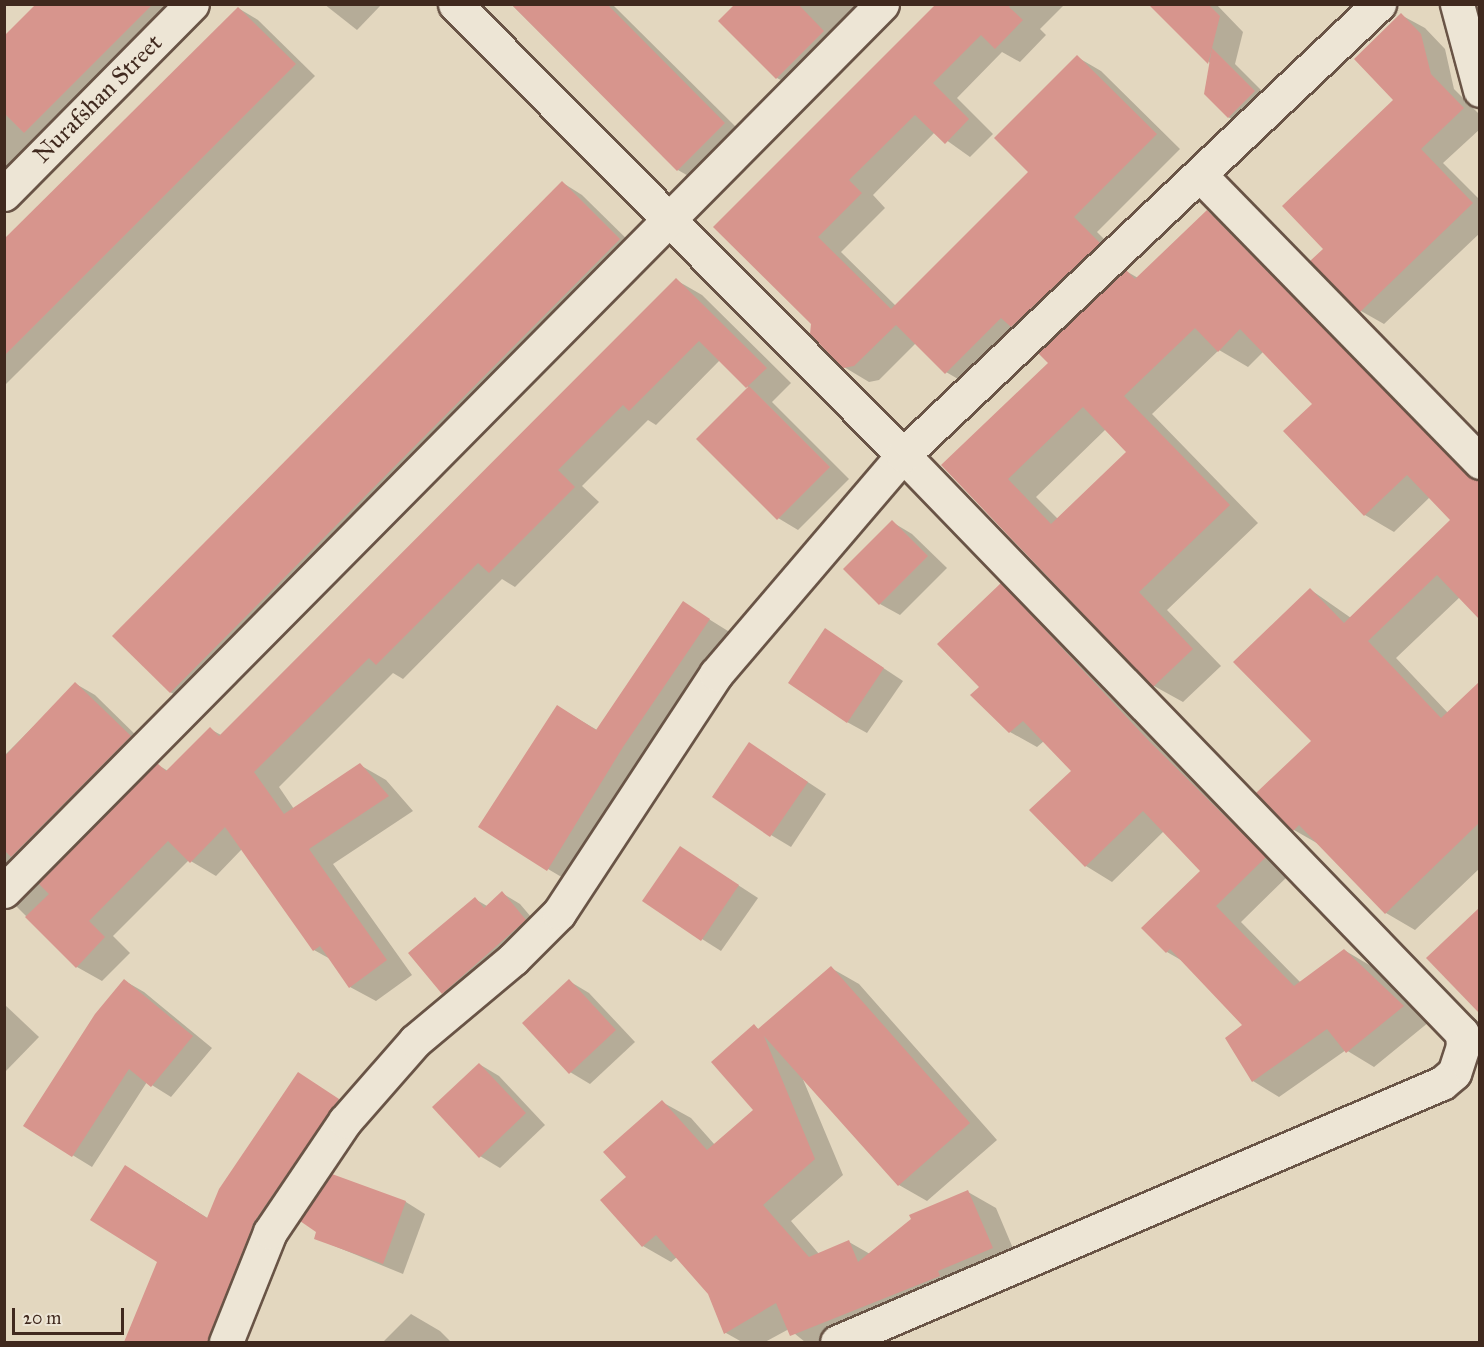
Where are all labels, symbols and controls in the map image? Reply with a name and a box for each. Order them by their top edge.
street label: Nurafshan Street [28,29,168,169]
scale bar [15,1296,128,1334]
text: 20 m [23,1307,61,1329]

